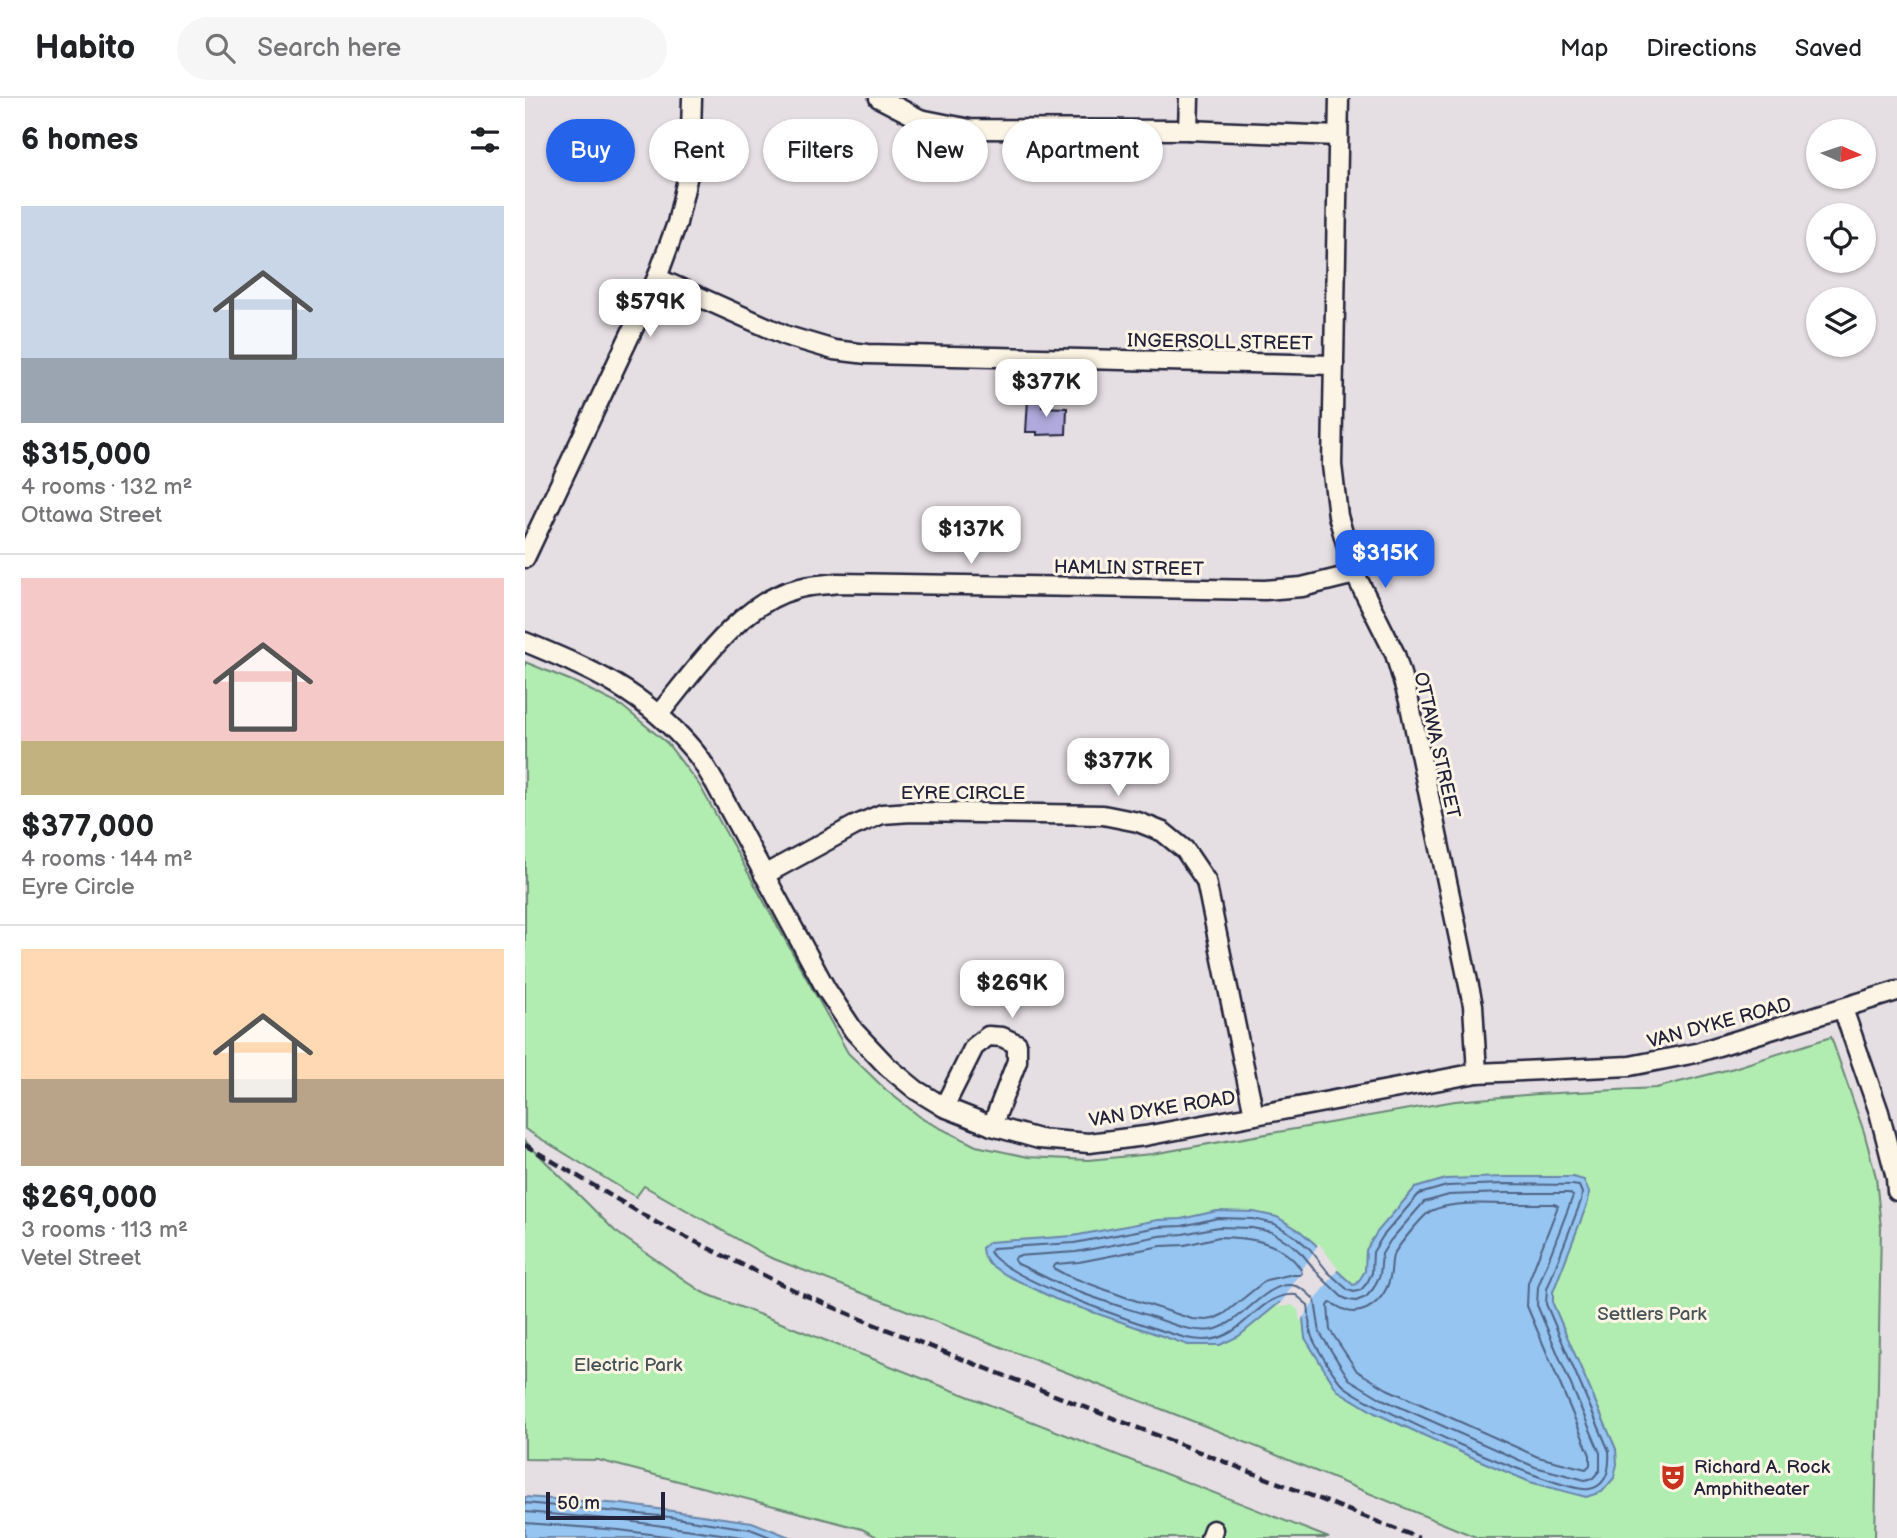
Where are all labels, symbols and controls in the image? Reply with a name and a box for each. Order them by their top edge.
search box [177,17,667,80]
text: Habito [35,28,135,68]
icon: search [201,29,239,67]
text: Search here [257,33,401,64]
text: Map [1560,34,1608,63]
text: Directions [1646,34,1757,63]
text: Saved [1795,34,1862,63]
chip: Buy [546,119,635,182]
chip: Rent [649,119,749,182]
chip: Filters [763,119,878,182]
chip: New [892,119,988,182]
chip: Apartment [1002,119,1163,182]
north arrow [1806,119,1876,189]
map controls [1806,119,1876,357]
icon: filters [466,121,504,159]
text: 6 homes [21,122,138,158]
button: locate [1806,203,1876,273]
icon: home [200,252,326,378]
pin: $579K [601,280,699,339]
button: layers [1806,287,1876,357]
text: $579K [615,288,685,316]
street label: INGERSOLL STREET [1127,329,1314,356]
pin: $377K [997,360,1095,419]
text: $377K [1011,368,1081,396]
text: $315,000 [21,437,151,473]
text: 4 rooms · 132 m² [21,473,192,501]
text: Ottawa Street [21,501,162,529]
pin: $137K [922,506,1020,566]
text: $137K [938,515,1004,543]
pin: $315K [1336,531,1434,590]
text: $315K [1351,539,1419,567]
street label: HAMLIN STREET [1054,556,1205,581]
icon: home [200,624,326,750]
street label: OTTAWA STREET [1409,670,1465,821]
pin: $377K [1069,738,1167,798]
text: $377K [1083,747,1153,775]
street label: EYRE CIRCLE [901,782,1025,805]
text: $377,000 [21,809,154,845]
text: 4 rooms · 144 m² [21,845,193,873]
text: Eyre Circle [21,873,135,901]
pin: $269K [963,960,1061,1020]
text: $269K [976,969,1048,997]
street label: VAN DYKE ROAD [1645,993,1794,1054]
icon: home [200,995,326,1121]
street label: VAN DYKE ROAD [1087,1087,1237,1132]
text: $269,000 [21,1180,157,1216]
text: 3 rooms · 113 m² [21,1216,188,1244]
text: Vetel Street [21,1244,141,1272]
park label: Settlers Park [1597,1303,1707,1326]
park label: Electric Park [574,1354,683,1377]
place label: Richard A. Rock Amphitheater [1694,1456,1831,1501]
theatre icon: Richard A. Rock Amphitheater [1658,1462,1688,1492]
scale bar [546,1489,665,1521]
text: 50 m [557,1492,600,1515]

